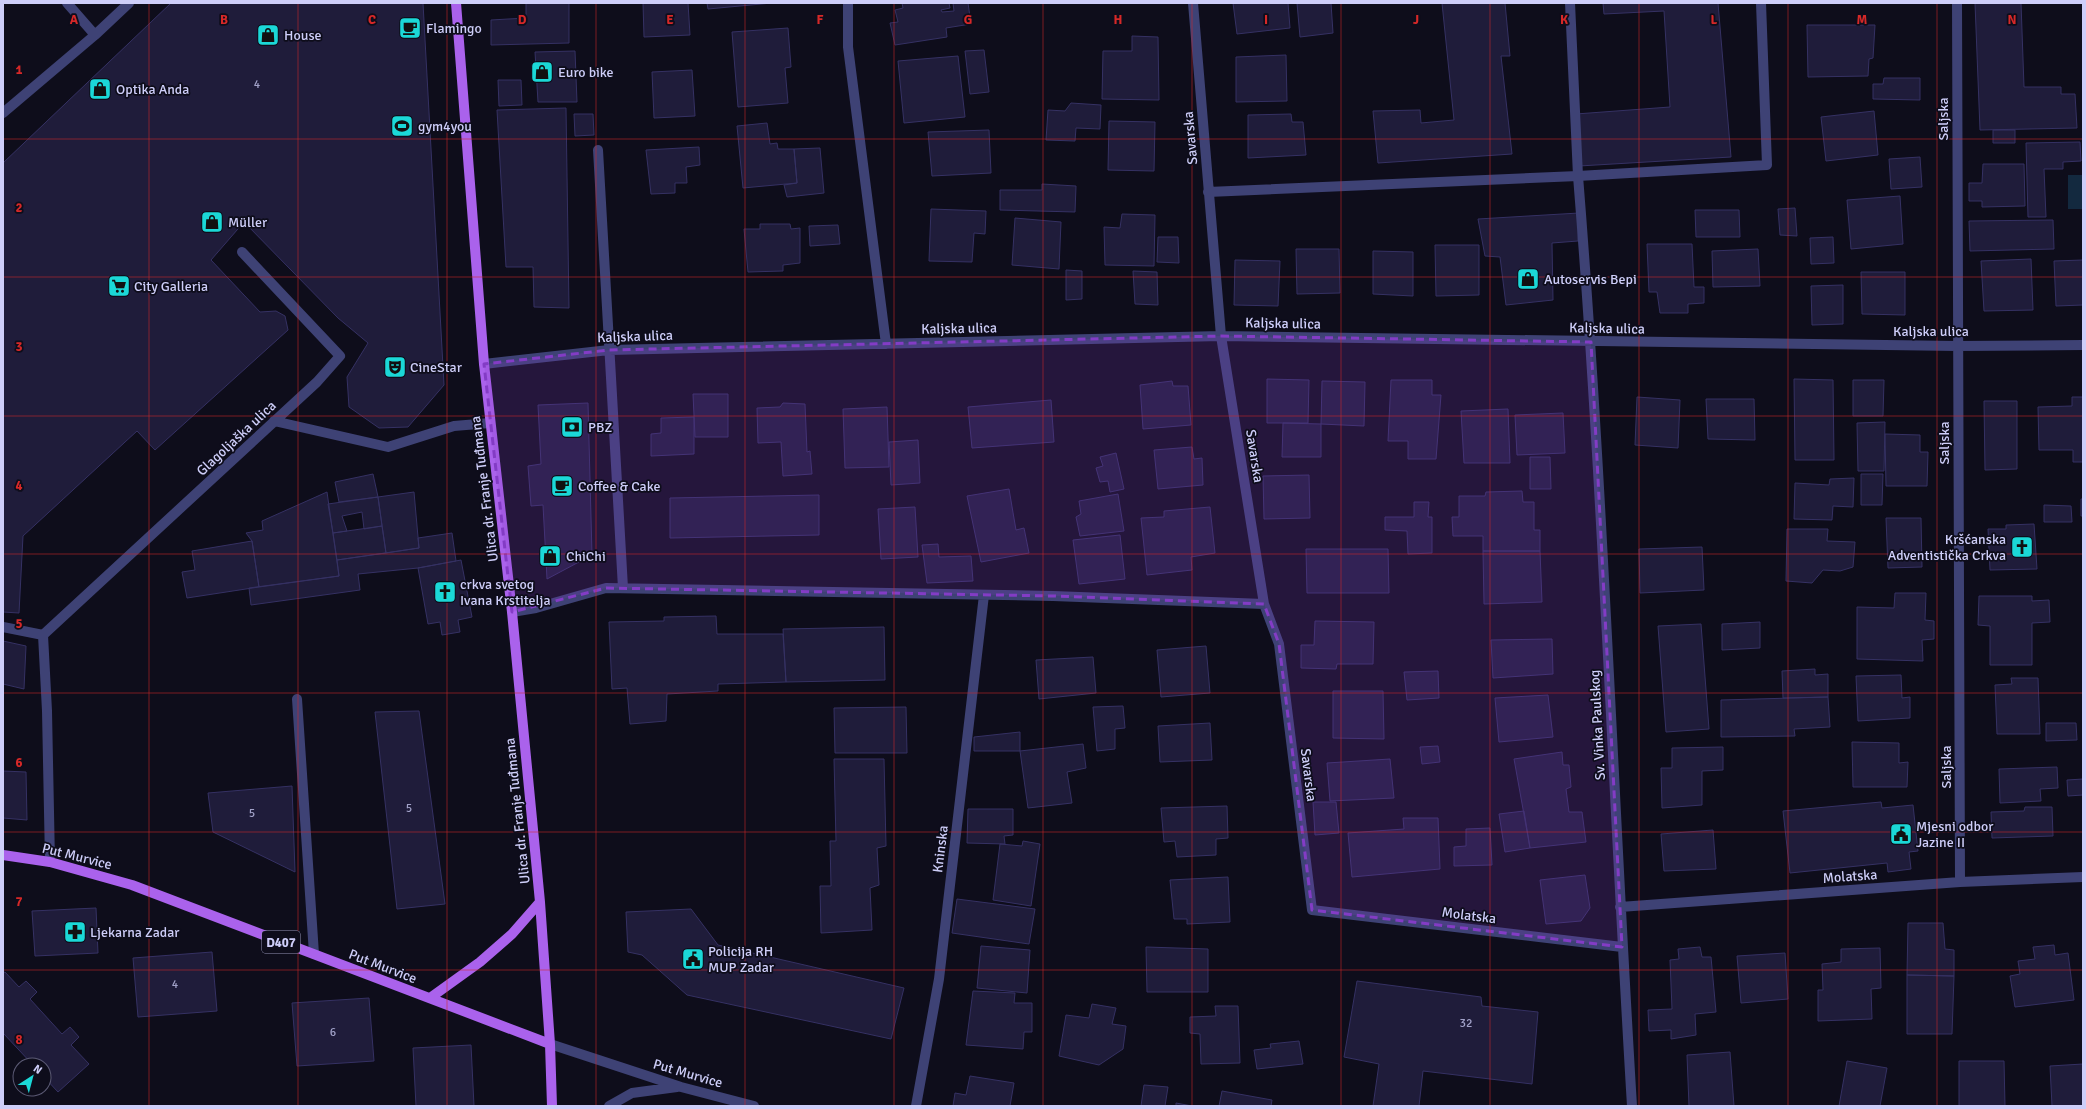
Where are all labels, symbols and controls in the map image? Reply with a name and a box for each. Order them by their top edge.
text: A [70,12,79,28]
text: B [220,12,228,28]
text: C [368,12,376,28]
text: D [518,12,527,28]
text: E [666,12,674,28]
text: F [817,12,824,28]
text: G [964,12,972,28]
text: H [1114,12,1122,28]
text: I [1264,12,1268,28]
text: J [1413,12,1419,28]
text: K [1560,12,1568,28]
text: L [1711,12,1718,28]
text: M [1857,12,1868,28]
text: N [2007,12,2017,28]
cafe icon: Flamingo [397,15,423,41]
place label: Flamingo [426,20,482,37]
shop icon: House [255,22,281,48]
place label: House [284,27,322,44]
shop icon: Euro bike [529,59,555,85]
text: 1 [15,62,23,78]
place label: Euro bike [558,64,614,81]
shop icon: Optika Anda [87,76,113,102]
house number: 4 [254,77,261,92]
place label: Optika Anda [116,81,189,98]
street label: Saljska [1935,97,1952,141]
street label: Savarska [1180,111,1201,165]
sports icon: gym4you [389,113,415,139]
place label: gym4you [418,118,472,135]
text: 2 [15,200,23,216]
shop icon: Müller [199,209,225,235]
place label: Müller [228,214,268,231]
shop icon: Autoservis Bepi [1515,266,1541,292]
place label: Autoservis Bepi [1544,271,1637,288]
supermarket icon: City Galleria [106,273,132,299]
place label: City Galleria [134,278,208,295]
street label: Kaljska ulica [1245,314,1321,333]
street label: Kaljska ulica [921,319,997,338]
street label: Kaljska ulica [1569,319,1645,338]
street label: Kaljska ulica [1893,323,1969,340]
street label: Kaljska ulica [597,327,673,346]
text: 3 [15,339,23,355]
theatre icon: CineStar [382,354,408,380]
place label: CineStar [410,359,463,376]
street label: Glagoljaška ulica [193,397,280,480]
bank icon: PBZ [559,414,585,440]
street label: Ulica dr. Franje Tuđmana [467,415,502,563]
place label: PBZ [588,419,612,436]
street label: Saljska [1936,421,1953,465]
street label: Savarska [1242,428,1267,484]
cafe icon: Coffee & Cake [549,473,575,499]
text: 4 [15,478,23,494]
place label: Coffee & Cake [578,478,660,495]
place label: Kršćanska Adventistička Crkva [1888,531,2006,564]
church icon: Kršćanska Adventistička Crkva [2009,534,2035,560]
shop icon: ChiChi [537,543,563,569]
place label: ChiChi [566,548,606,565]
place label: crkva svetog Ivana Krstitelja [460,576,551,609]
church icon: crkva svetog Ivana Krstitelja [432,579,458,605]
text: 5 [15,616,23,632]
street label: Sv. Vinka Paulskog [1586,669,1609,781]
street label: Ulica dr. Franje Tuđmana [501,737,534,885]
street label: Saljska [1938,745,1955,789]
street label: Savarska [1297,747,1320,803]
text: 6 [15,755,23,771]
house number: 5 [406,801,412,816]
house number: 5 [249,806,255,821]
place label: Mjesni odbor Jazine II [1916,818,1994,851]
public building icon: Mjesni odbor Jazine II [1888,821,1914,847]
street label: Kninska [929,824,952,874]
street label: Put Murvice [40,840,114,873]
street label: Molatska [1822,866,1878,887]
text: 7 [15,894,23,910]
street label: Molatska [1441,904,1497,927]
pharmacy icon: Ljekarna Zadar [62,919,88,945]
place label: Ljekarna Zadar [90,924,180,941]
road number: D407 [262,931,300,953]
place label: Policija RH MUP Zadar [708,943,775,976]
street label: Put Murvice [346,946,419,987]
public building icon: Policija RH MUP Zadar [680,946,706,972]
house number: 4 [172,977,179,992]
house number: 32 [1460,1016,1472,1031]
house number: 6 [330,1025,336,1040]
text: 8 [15,1032,23,1048]
street label: Put Murvice [651,1055,725,1091]
north arrow [12,1057,52,1097]
text: N [31,1062,45,1077]

